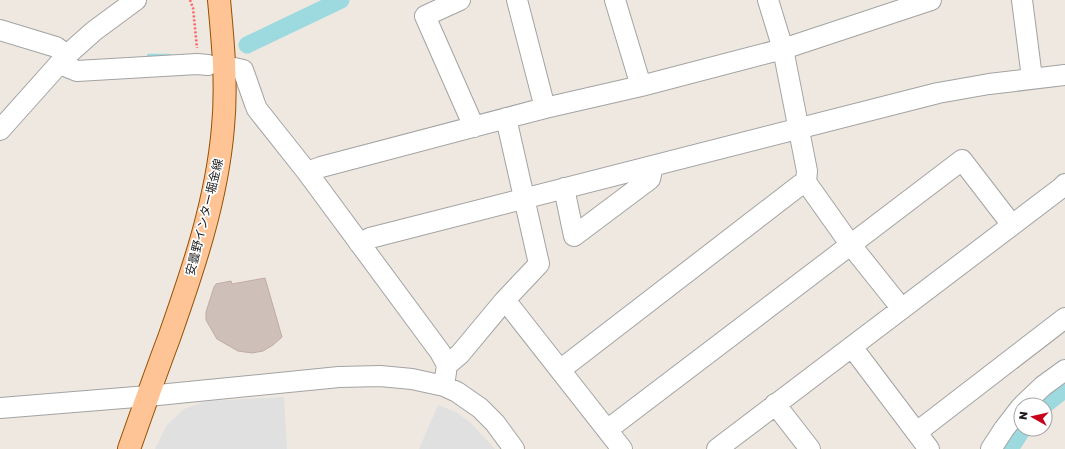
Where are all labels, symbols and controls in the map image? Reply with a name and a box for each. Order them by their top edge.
street label: 安曇野インター堀金線 [182,157,226,277]
north arrow [1013,397,1053,437]
text: N [1016,410,1030,421]

